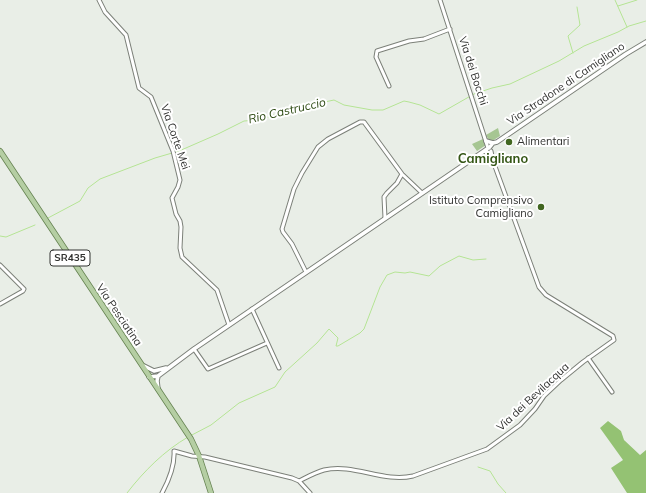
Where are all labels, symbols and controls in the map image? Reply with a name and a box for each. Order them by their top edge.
street label: Via dei Bocchi [456,35,490,107]
street label: Via Stradone di Camigliano [505,40,627,128]
water label: Rio Castruccio [247,95,327,127]
street label: Via Corte Mei [158,103,192,171]
place label: Alimentari [517,135,569,149]
marker: Alimentari [504,137,514,147]
district label: Camigliano [458,151,528,167]
place label: Istituto Comprensivo Camigliano [429,194,533,220]
marker: Istituto Comprensivo Camigliano [536,202,546,212]
road number: SR435 [50,250,90,266]
street label: Via Pesciatina [93,281,145,349]
street label: Via dei Bevilacqua [494,360,572,434]

